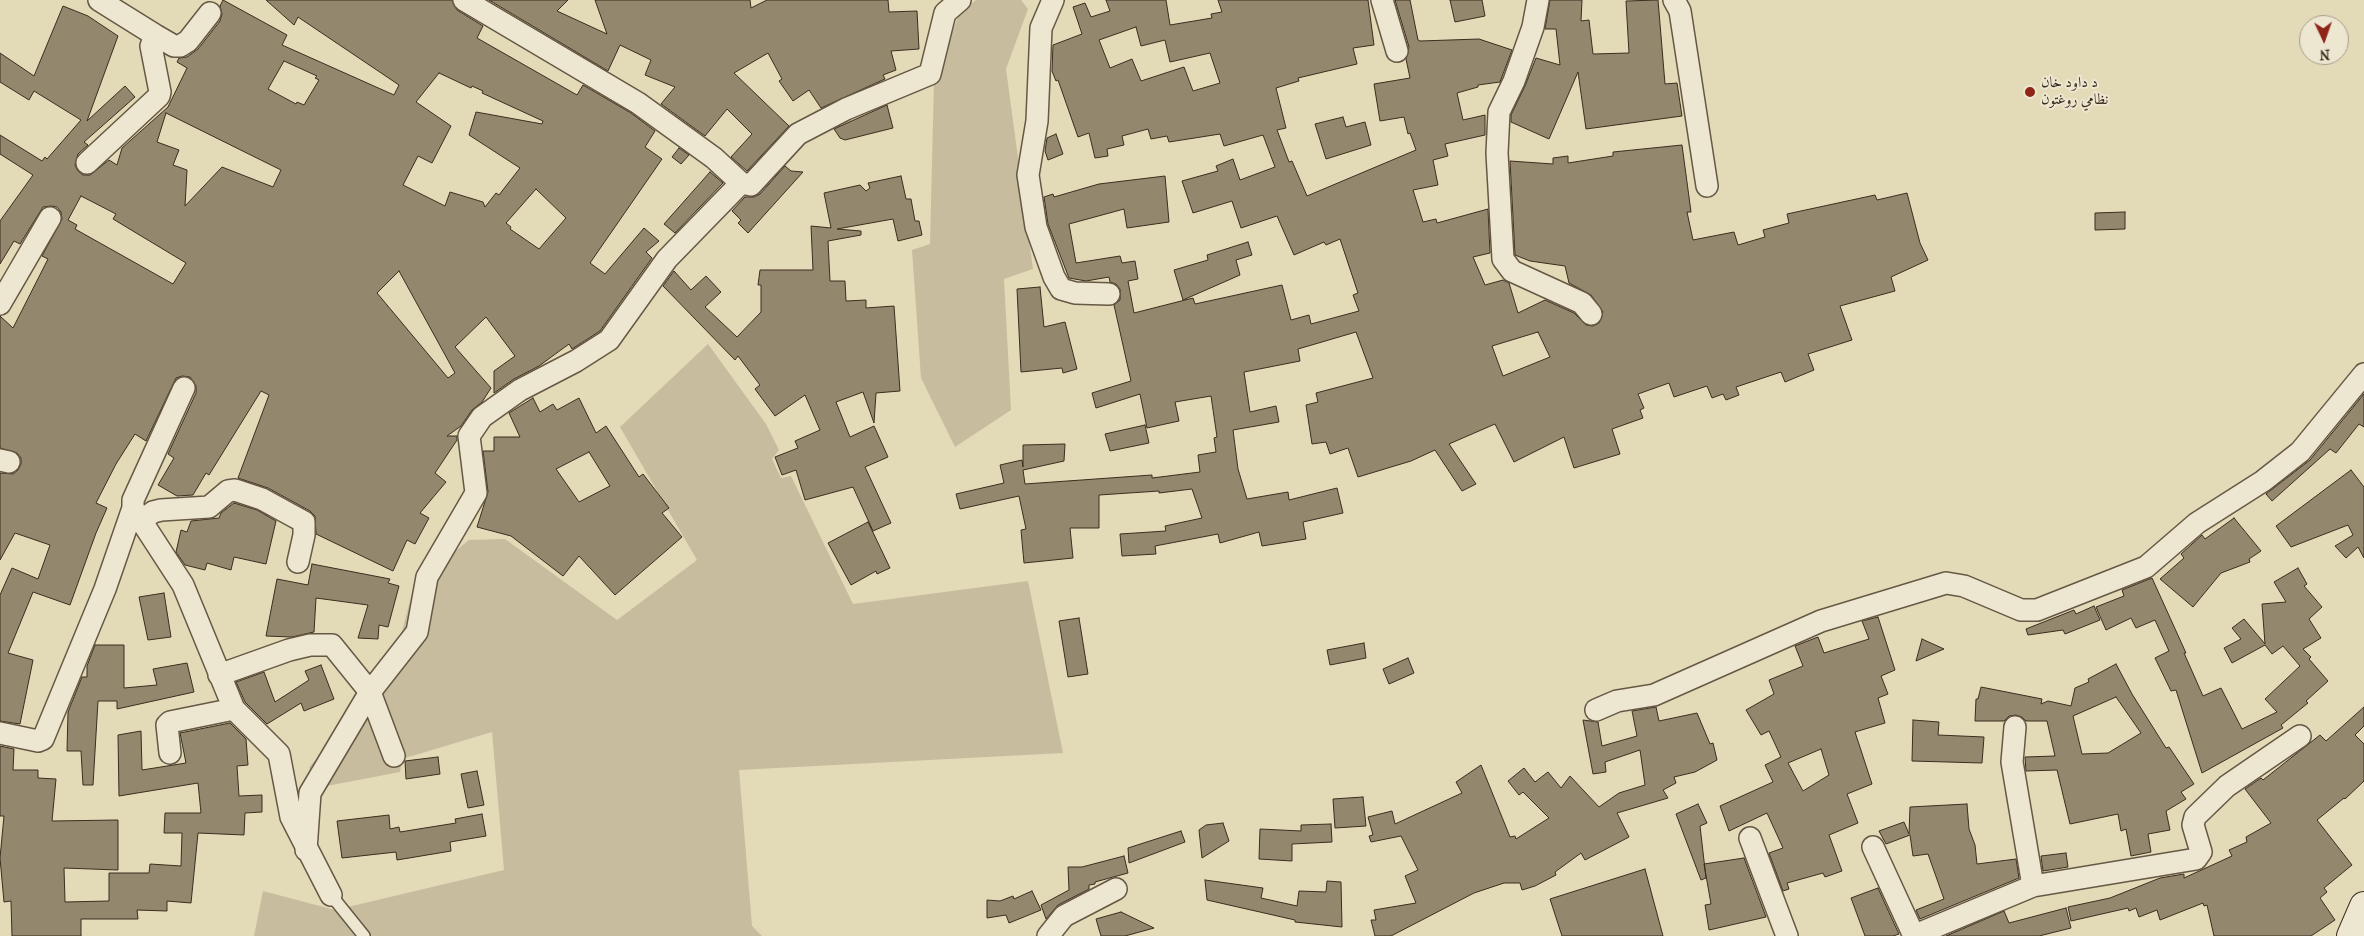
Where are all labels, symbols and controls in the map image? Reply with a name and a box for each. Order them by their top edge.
north arrow [2299,15,2349,65]
text: N [2319,46,2331,63]
place label: د داود خان نظامي روغتون [2041,74,2108,109]
marker: د داود خان نظامي روغتون [2023,85,2037,99]

